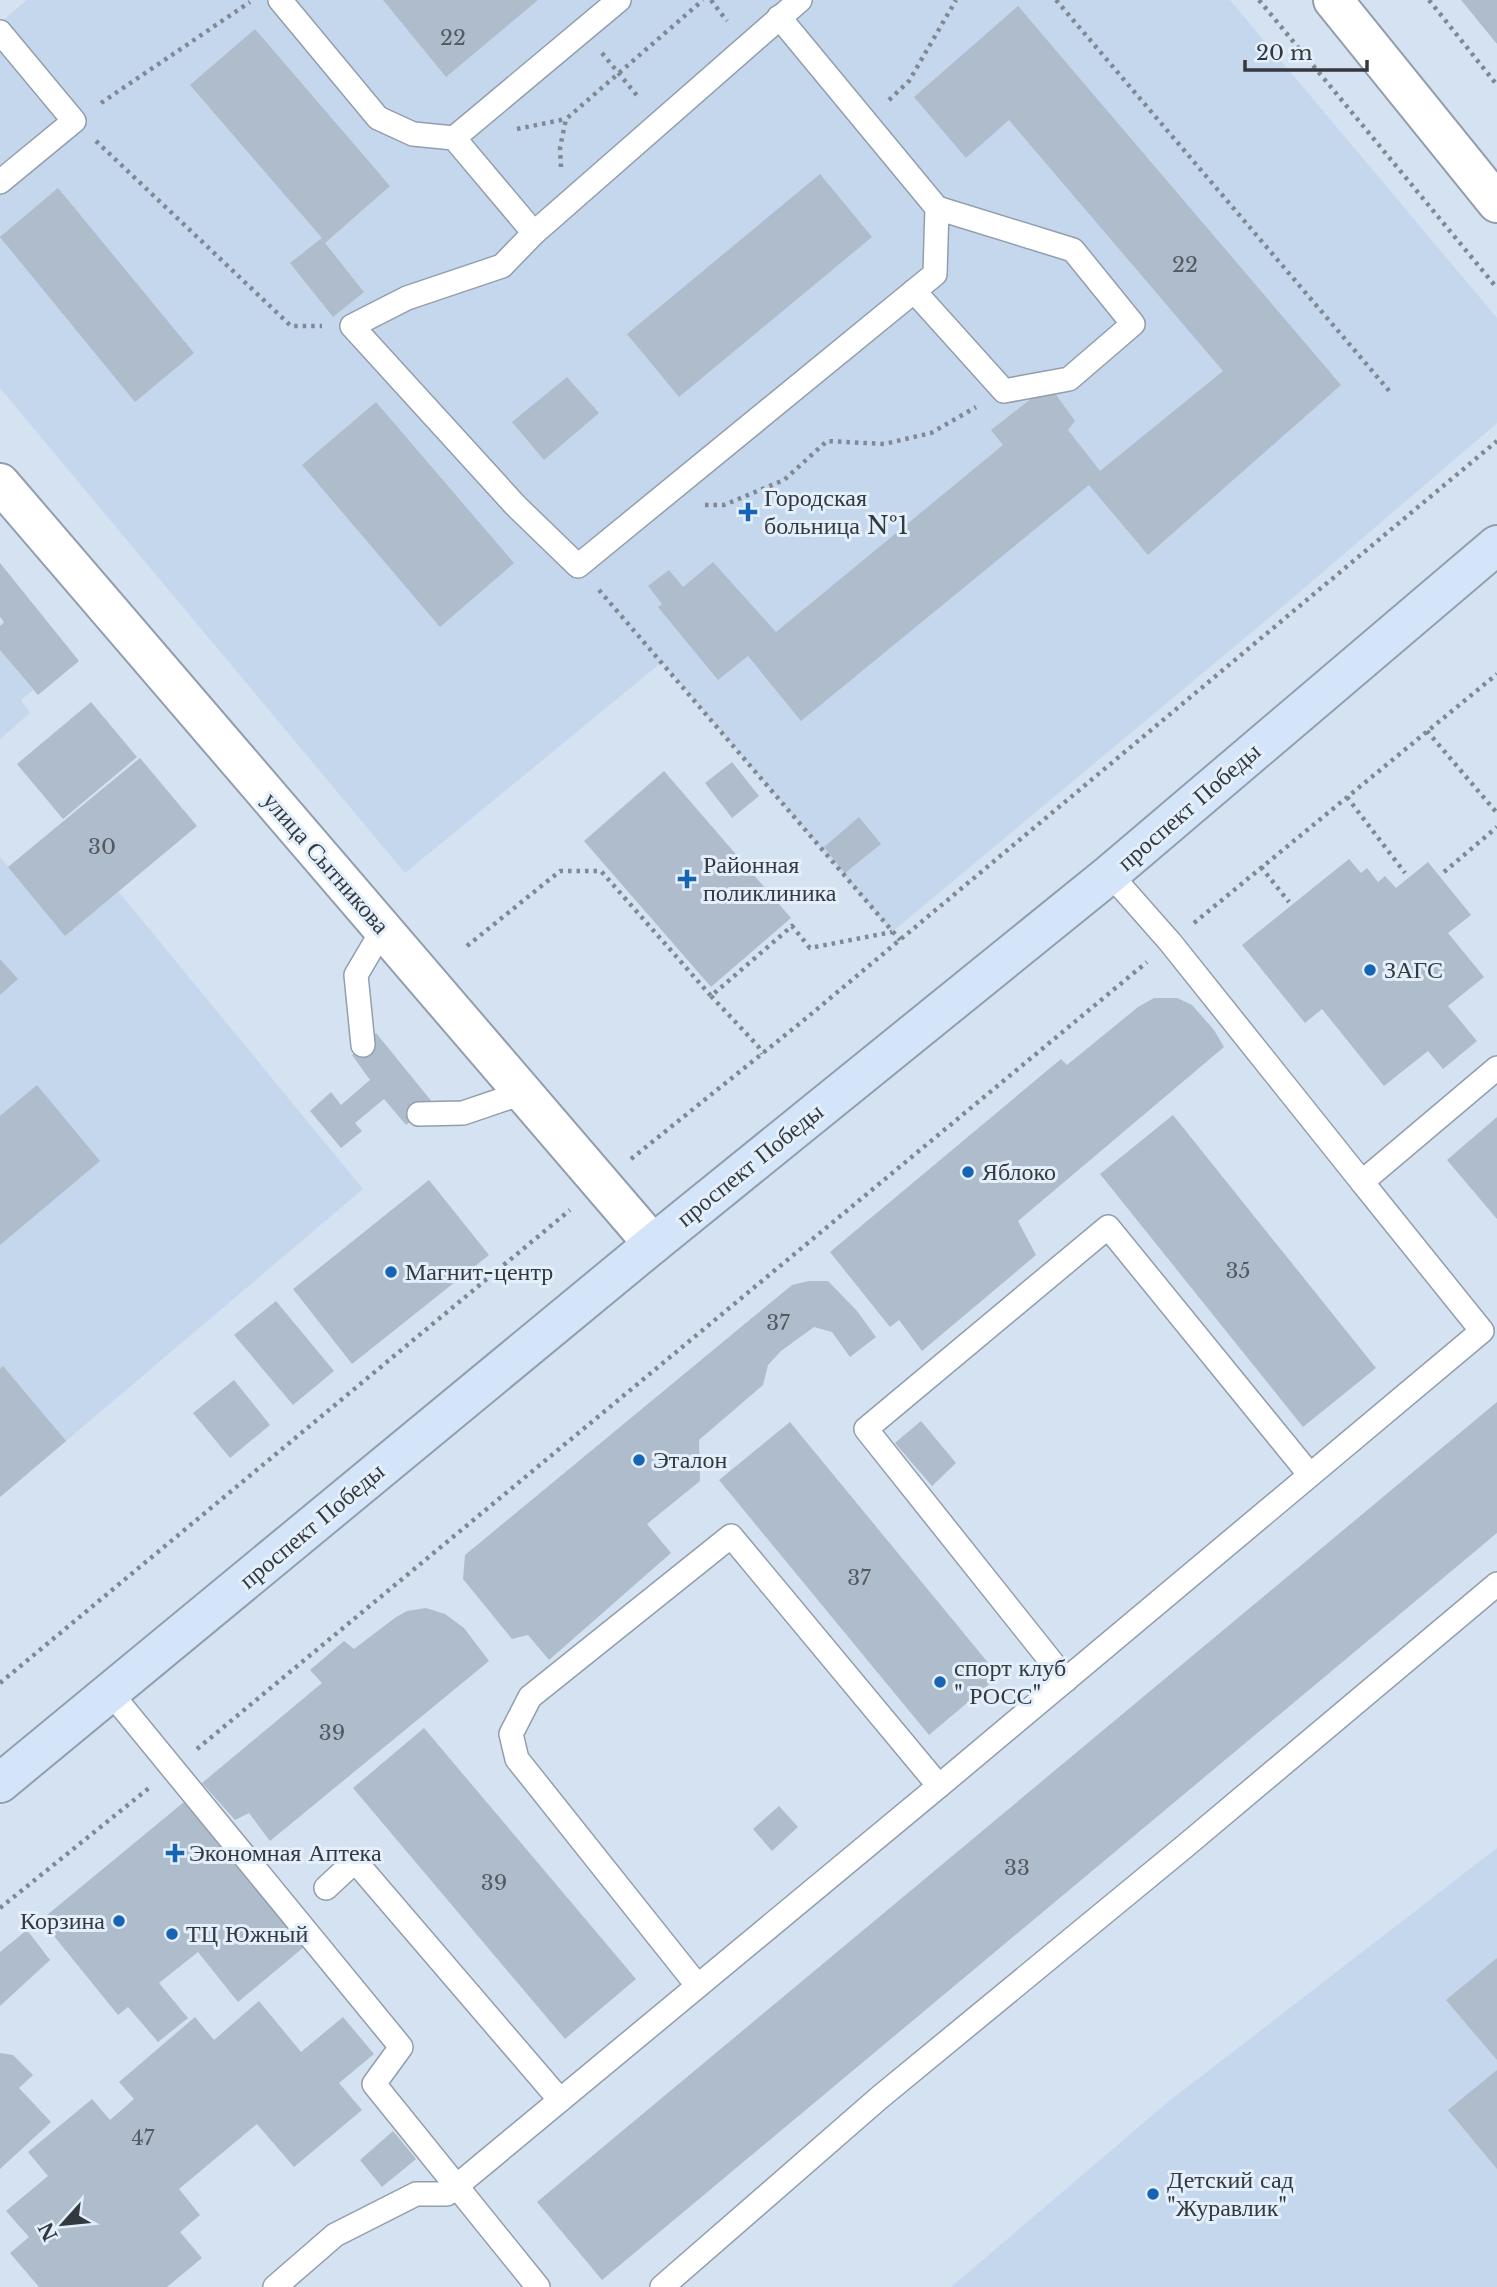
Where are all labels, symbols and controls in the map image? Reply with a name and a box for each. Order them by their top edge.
house number: 22 [440,25,466,51]
scale bar [1245,28,1368,72]
text: 20 m [1256,40,1313,66]
house number: 22 [1172,252,1198,278]
place label: Городская больница №1 [764,483,908,540]
marker: Городская больница №1 [738,502,758,522]
street label: проспект Победы [1111,737,1266,877]
street label: улица Сытникова [257,786,396,940]
house number: 30 [88,834,116,860]
place label: Районная поликлиника [703,850,837,907]
marker: Районная поликлиника [677,869,697,889]
place label: ЗАГС [1384,955,1443,984]
marker: ЗАГС [1362,962,1378,978]
street label: проспект Победы [671,1097,829,1233]
place label: Яблоко [982,1157,1056,1186]
marker: Яблоко [960,1164,976,1180]
place label: Магнит-центр [405,1257,553,1286]
house number: 35 [1226,1258,1250,1284]
marker: Магнит-центр [383,1264,399,1280]
house number: 37 [766,1310,790,1336]
place label: Эталон [653,1445,727,1474]
marker: Эталон [631,1452,647,1468]
street label: проспект Победы [233,1457,390,1595]
house number: 37 [847,1565,871,1591]
place label: спорт клуб " РОСС" [954,1653,1066,1710]
marker: спорт клуб " РОСС" [932,1674,948,1690]
house number: 39 [319,1720,345,1746]
place label: Экономная Аптека [189,1838,382,1867]
marker: Экономная Аптека [167,1845,183,1861]
house number: 33 [1004,1855,1030,1881]
house number: 39 [481,1870,507,1896]
place label: Корзина [20,1906,105,1935]
marker: Корзина [111,1913,127,1929]
place label: ТЦ Южный [186,1919,308,1948]
marker: ТЦ Южный [164,1926,180,1942]
house number: 47 [132,2125,155,2151]
place label: Детский сад "Журавлик" [1167,2165,1294,2222]
marker: Детский сад "Журавлик" [1145,2186,1161,2202]
north arrow [28,2189,98,2259]
text: N [34,2218,63,2245]

